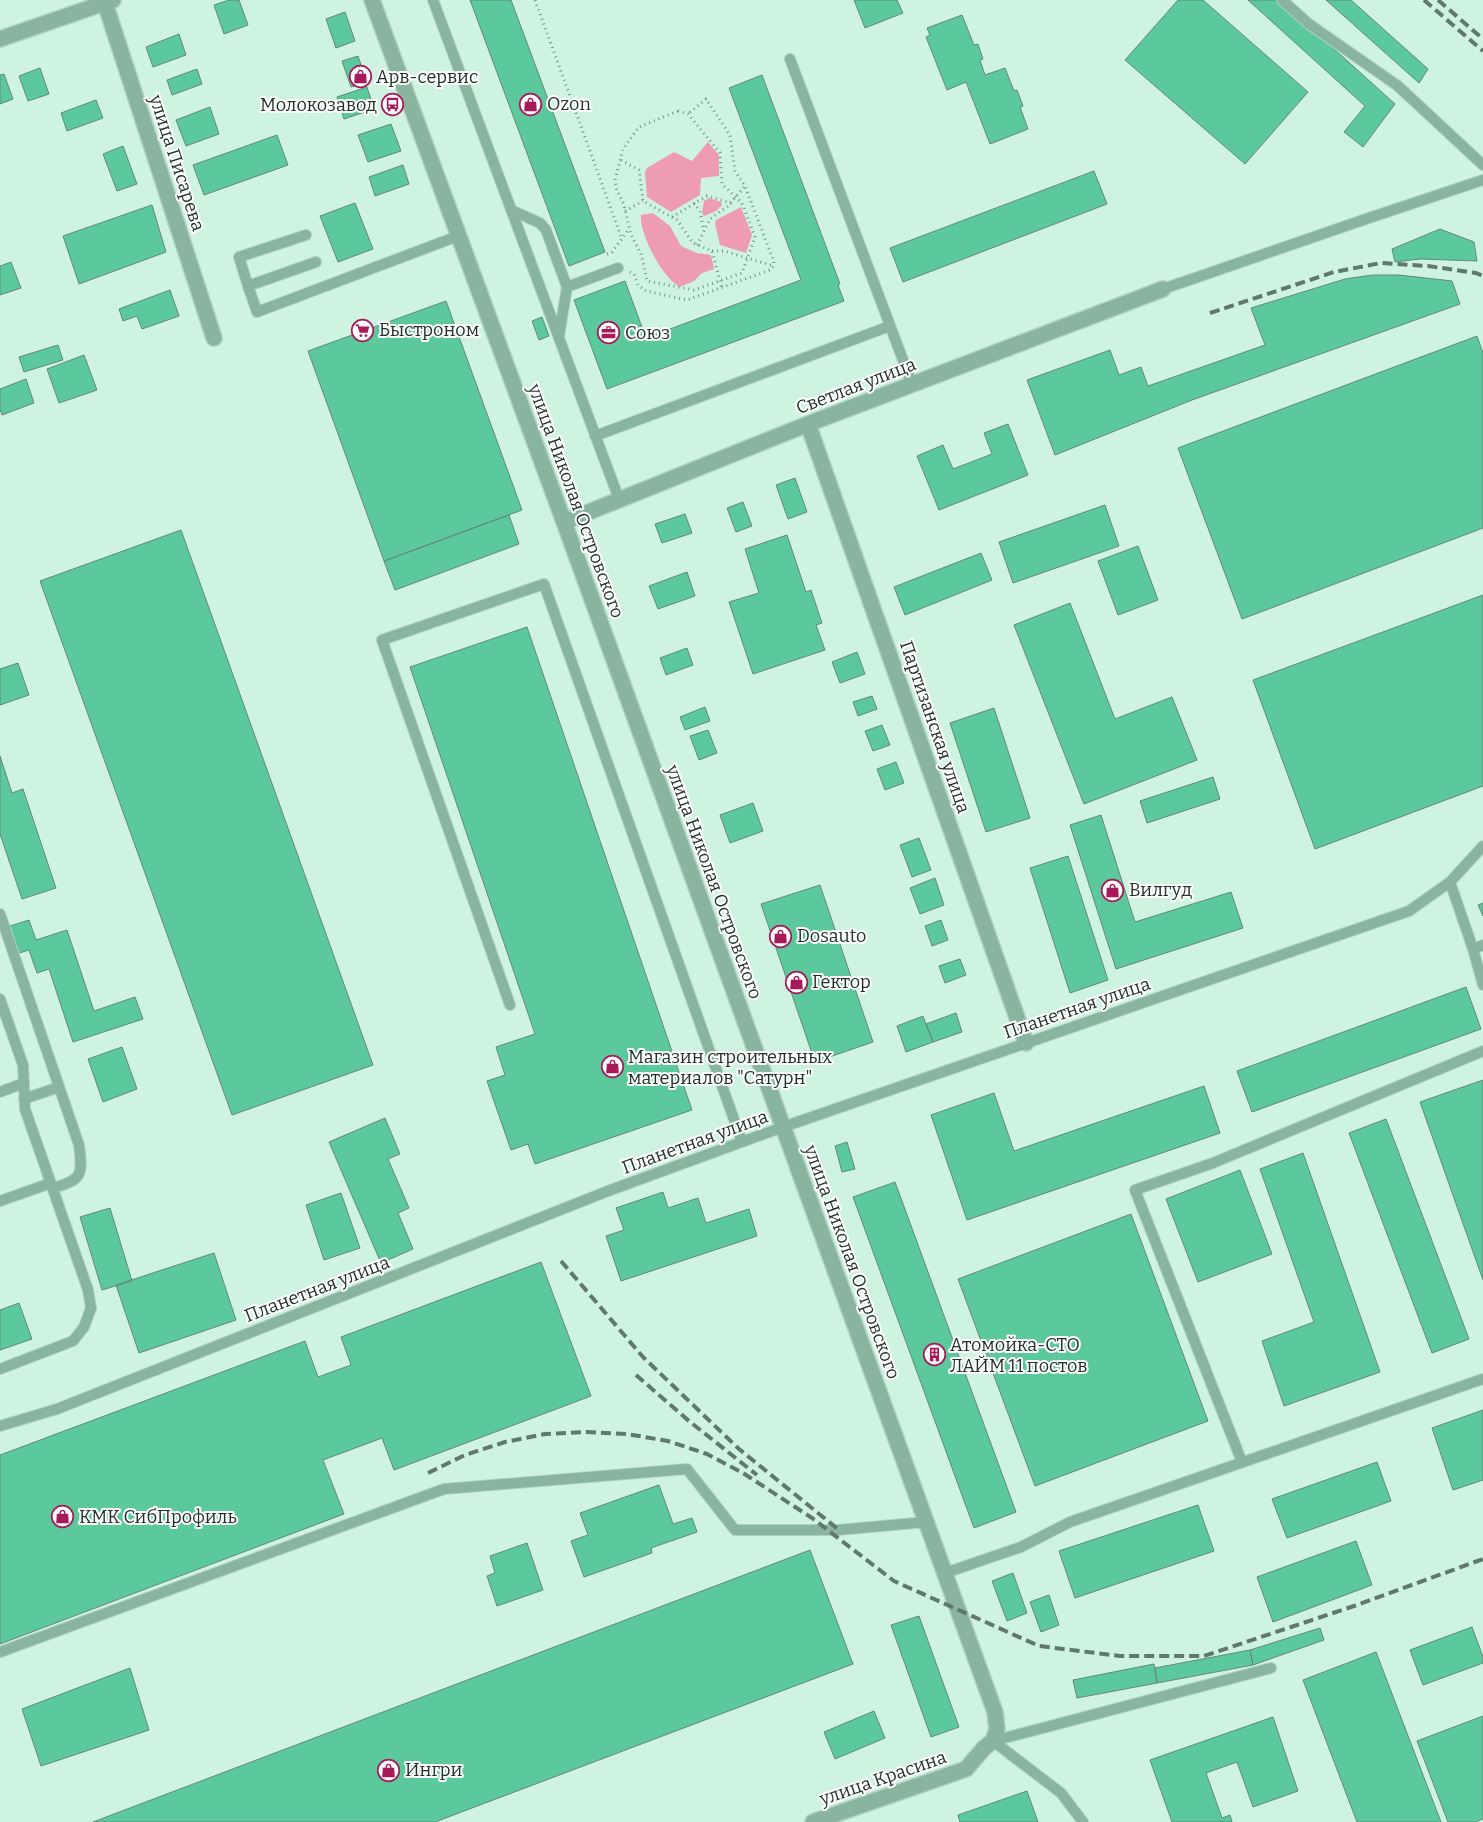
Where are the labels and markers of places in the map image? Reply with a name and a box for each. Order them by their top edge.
shop icon: Арв-сервис [348,65,372,89]
place label: Арв-сервис [376,66,478,88]
shop icon: Ozon [519,92,543,116]
bus stop icon: Молокозавод [381,93,405,117]
place label: Ozon [547,93,591,115]
place label: Молокозавод [260,94,377,116]
supermarket icon: Быстроном [351,318,375,342]
place label: Быстроном [379,319,479,341]
office icon: Союз [597,321,621,345]
place label: Союз [625,322,670,344]
shop icon: Вилгуд [1101,878,1125,902]
place label: Вилгуд [1129,879,1192,901]
shop icon: Dosauto [769,924,793,948]
place label: Dosauto [797,925,866,947]
shop icon: Гектор [784,970,808,994]
place label: Гектор [812,971,871,993]
place label: Магазин строительных материалов "Сатурн" [628,1046,832,1089]
shop icon: Магазин строительных материалов "Сатурн" [600,1055,624,1079]
place label: Атомойка-СТО ЛАЙМ 11 постов [950,1334,1087,1377]
building icon: Атомойка-СТО ЛАЙМ 11 постов [922,1343,946,1367]
shop icon: КМК СибПрофиль [51,1505,75,1529]
place label: КМК СибПрофиль [79,1506,237,1528]
shop icon: Ингри [377,1758,401,1782]
place label: Ингри [405,1759,463,1781]

